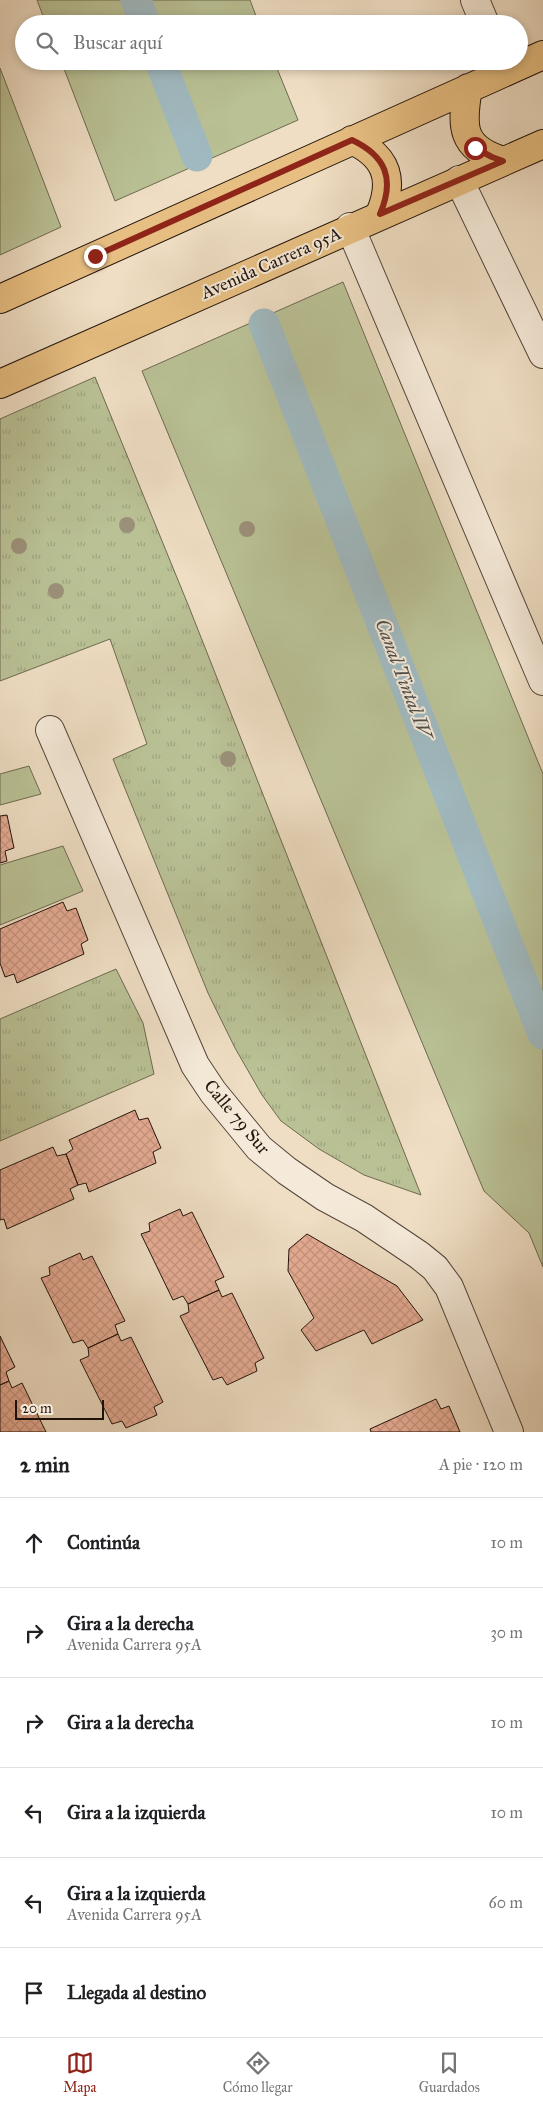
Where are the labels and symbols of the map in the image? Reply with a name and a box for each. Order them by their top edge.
route start [464,137,487,160]
street label: Avenida Carrera 95A [196,222,345,304]
route end [84,245,107,268]
water label: Canal Tintal IV [370,616,439,745]
street label: Calle 79 Sur [199,1075,275,1159]
scale bar [15,1397,104,1420]

